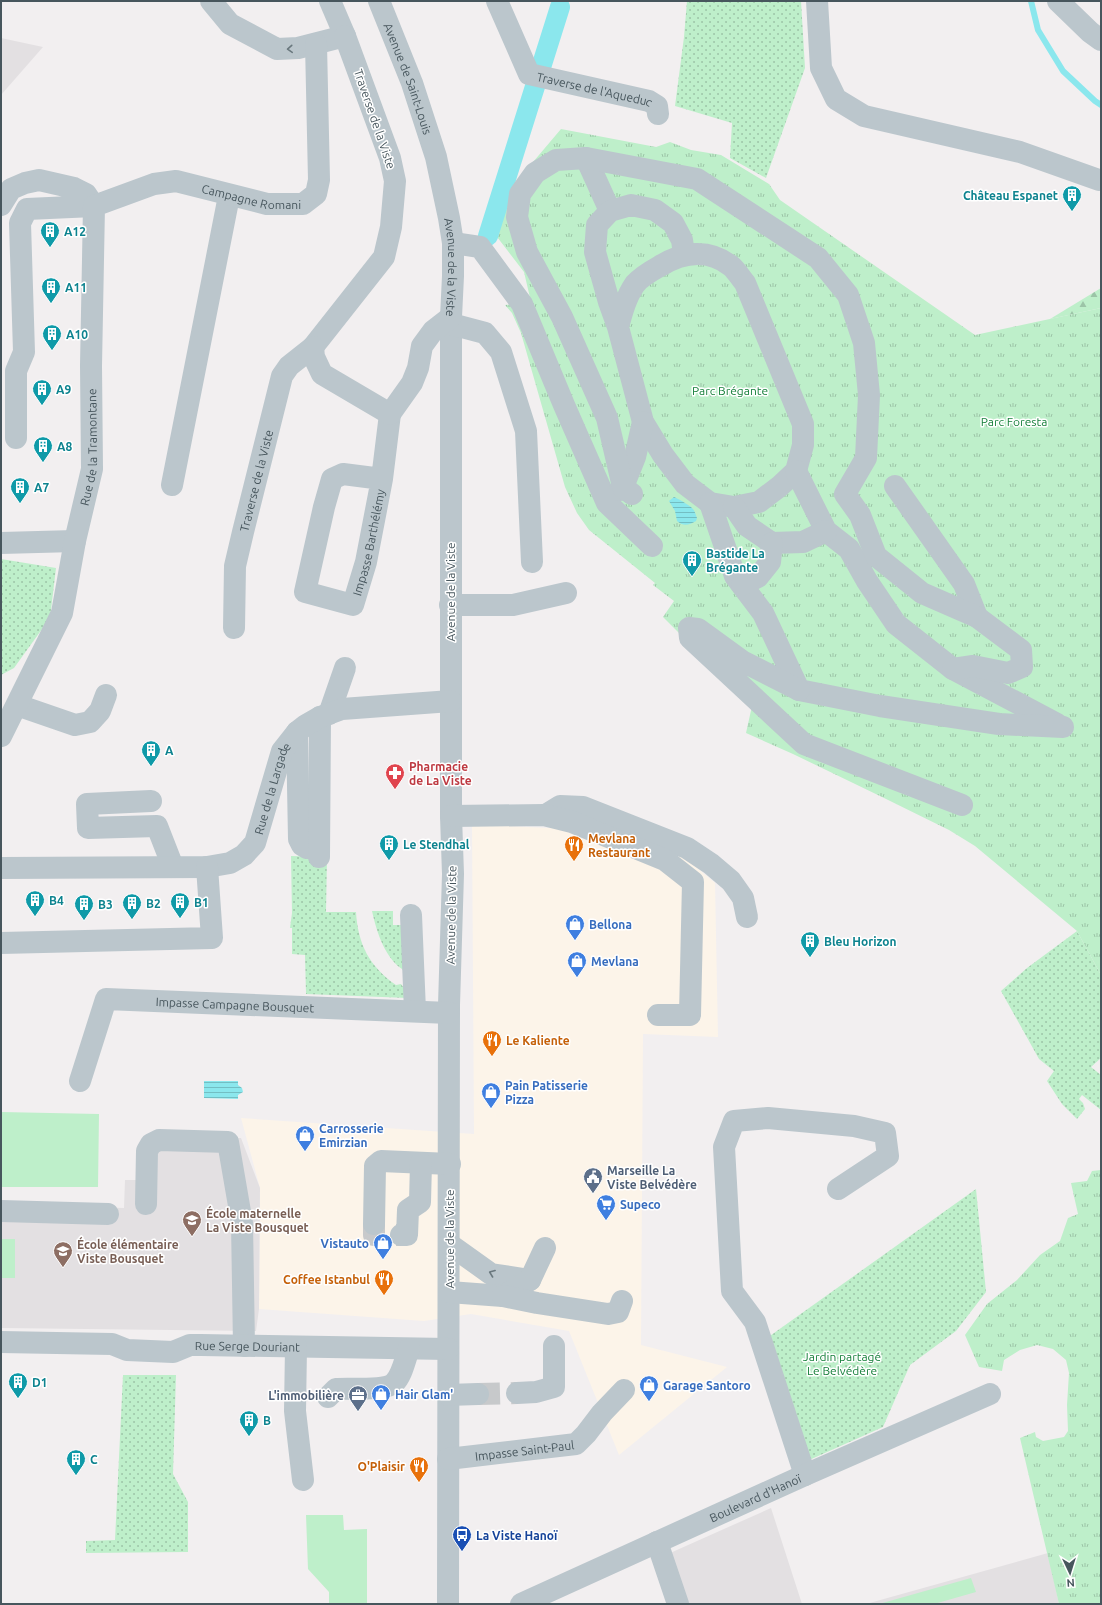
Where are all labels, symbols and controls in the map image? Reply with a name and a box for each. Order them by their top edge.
street label: Avenue de Saint-Louis [382,21,435,136]
one-way arrow [287,44,293,53]
street label: Traverse de la Viste [352,67,398,171]
street label: Traverse de l'Aqueduc [536,69,656,108]
street label: Campagne Romani [200,181,301,211]
building icon: Château Espanet [1061,184,1083,212]
place label: Château Espanet [963,189,1058,202]
street label: Avenue de la Viste [443,217,460,317]
building icon: A12 [39,220,61,248]
place label: A12 [64,225,86,238]
building icon: A11 [40,276,62,304]
place label: A11 [65,281,87,294]
building icon: A10 [41,323,63,351]
place label: A10 [66,328,88,341]
building icon: A9 [31,378,53,406]
place label: A9 [56,383,71,396]
park label: Parc Brégante [692,384,768,397]
street label: Rue de la Tramontane [77,388,98,507]
park label: Parc Foresta [981,415,1047,428]
street label: Traverse de la Viste [237,428,275,533]
building icon: A8 [32,435,54,463]
place label: A8 [57,440,72,453]
building icon: A7 [9,476,31,504]
place label: A7 [34,481,49,494]
street label: Impasse Barthélémy [350,488,386,597]
street label: Avenue de la Viste [444,542,457,642]
place label: Bastide La Brégante [706,547,765,574]
building icon: Bastide La Brégante [681,549,703,577]
building icon: A [140,739,162,767]
street label: Rue de la Largade [251,740,293,836]
place label: A [165,744,174,757]
place label: Pharmacie de La Viste [409,760,472,787]
pharmacy icon: Pharmacie de La Viste [384,762,406,790]
place label: Mevlana Restaurant [588,832,650,859]
building icon: Le Stendhal [378,833,400,861]
restaurant icon: Mevlana Restaurant [563,834,585,862]
place label: Le Stendhal [403,838,470,851]
street label: Avenue de la Viste [444,865,458,965]
building icon: B4 [24,889,46,917]
building icon: B1 [169,891,191,919]
building icon: B2 [121,892,143,920]
building icon: B3 [73,893,95,921]
place label: B4 [49,894,64,907]
place label: B1 [194,896,209,909]
place label: B2 [146,897,161,910]
place label: B3 [98,898,113,911]
shop icon: Bellona [564,913,586,941]
place label: Bellona [589,918,632,931]
building icon: Bleu Horizon [799,930,821,958]
place label: Bleu Horizon [824,935,897,948]
shop icon: Mevlana [566,950,588,978]
place label: Mevlana [591,955,639,968]
street label: Impasse Campagne Bousquet [155,995,315,1014]
restaurant icon: Le Kaliente [481,1029,503,1057]
place label: Le Kaliente [506,1034,570,1047]
place label: Pain Patisserie Pizza [505,1079,588,1106]
shop icon: Pain Patisserie Pizza [480,1081,502,1109]
place label: Carrosserie Emirzian [319,1122,384,1149]
shop icon: Carrosserie Emirzian [294,1124,316,1152]
place label: Marseille La Viste Belvédère [607,1164,697,1191]
public building icon: Marseille La Viste Belvédère [582,1166,604,1194]
street label: Avenue de la Viste [443,1189,456,1289]
supermarket icon: Supeco [595,1193,617,1221]
place label: Supeco [620,1198,661,1211]
place label: École maternelle La Viste Bousquet [206,1205,309,1234]
school or university icon: École maternelle La Viste Bousquet [181,1209,203,1237]
shop icon: Vistauto [372,1232,394,1260]
place label: École élémentaire Viste Bousquet [77,1236,179,1265]
place label: Vistauto [320,1237,369,1250]
school or university icon: École élémentaire Viste Bousquet [52,1240,74,1268]
restaurant icon: Coffee Istanbul [373,1268,395,1296]
one-way arrow [489,1270,496,1278]
place label: Coffee Istanbul [283,1273,370,1286]
street label: Rue Serge Douriant [195,1339,300,1353]
park label: Jardin partagé Le Belvédère [803,1350,881,1377]
building icon: D1 [7,1371,29,1399]
shop icon: Garage Santoro [638,1374,660,1402]
place label: D1 [32,1376,48,1389]
place label: Garage Santoro [663,1379,751,1392]
shop icon: Hair Glam' [370,1383,392,1411]
office icon: L'immobilière [347,1384,369,1412]
place label: Hair Glam' [395,1388,453,1401]
place label: L'immobilière [268,1389,344,1402]
building icon: B [238,1409,260,1437]
place label: B [263,1414,271,1427]
street label: Impasse Saint-Paul [474,1438,575,1462]
building icon: C [65,1448,87,1476]
place label: C [90,1453,98,1466]
restaurant icon: O'Plaisir [408,1455,430,1483]
place label: O'Plaisir [357,1460,405,1473]
street label: Boulevard d'Hanoï [707,1471,804,1524]
bus stop icon: La Viste Hanoï [451,1524,473,1552]
place label: La Viste Hanoï [476,1529,558,1542]
north arrow [1050,1553,1090,1593]
text: N [1066,1577,1075,1589]

